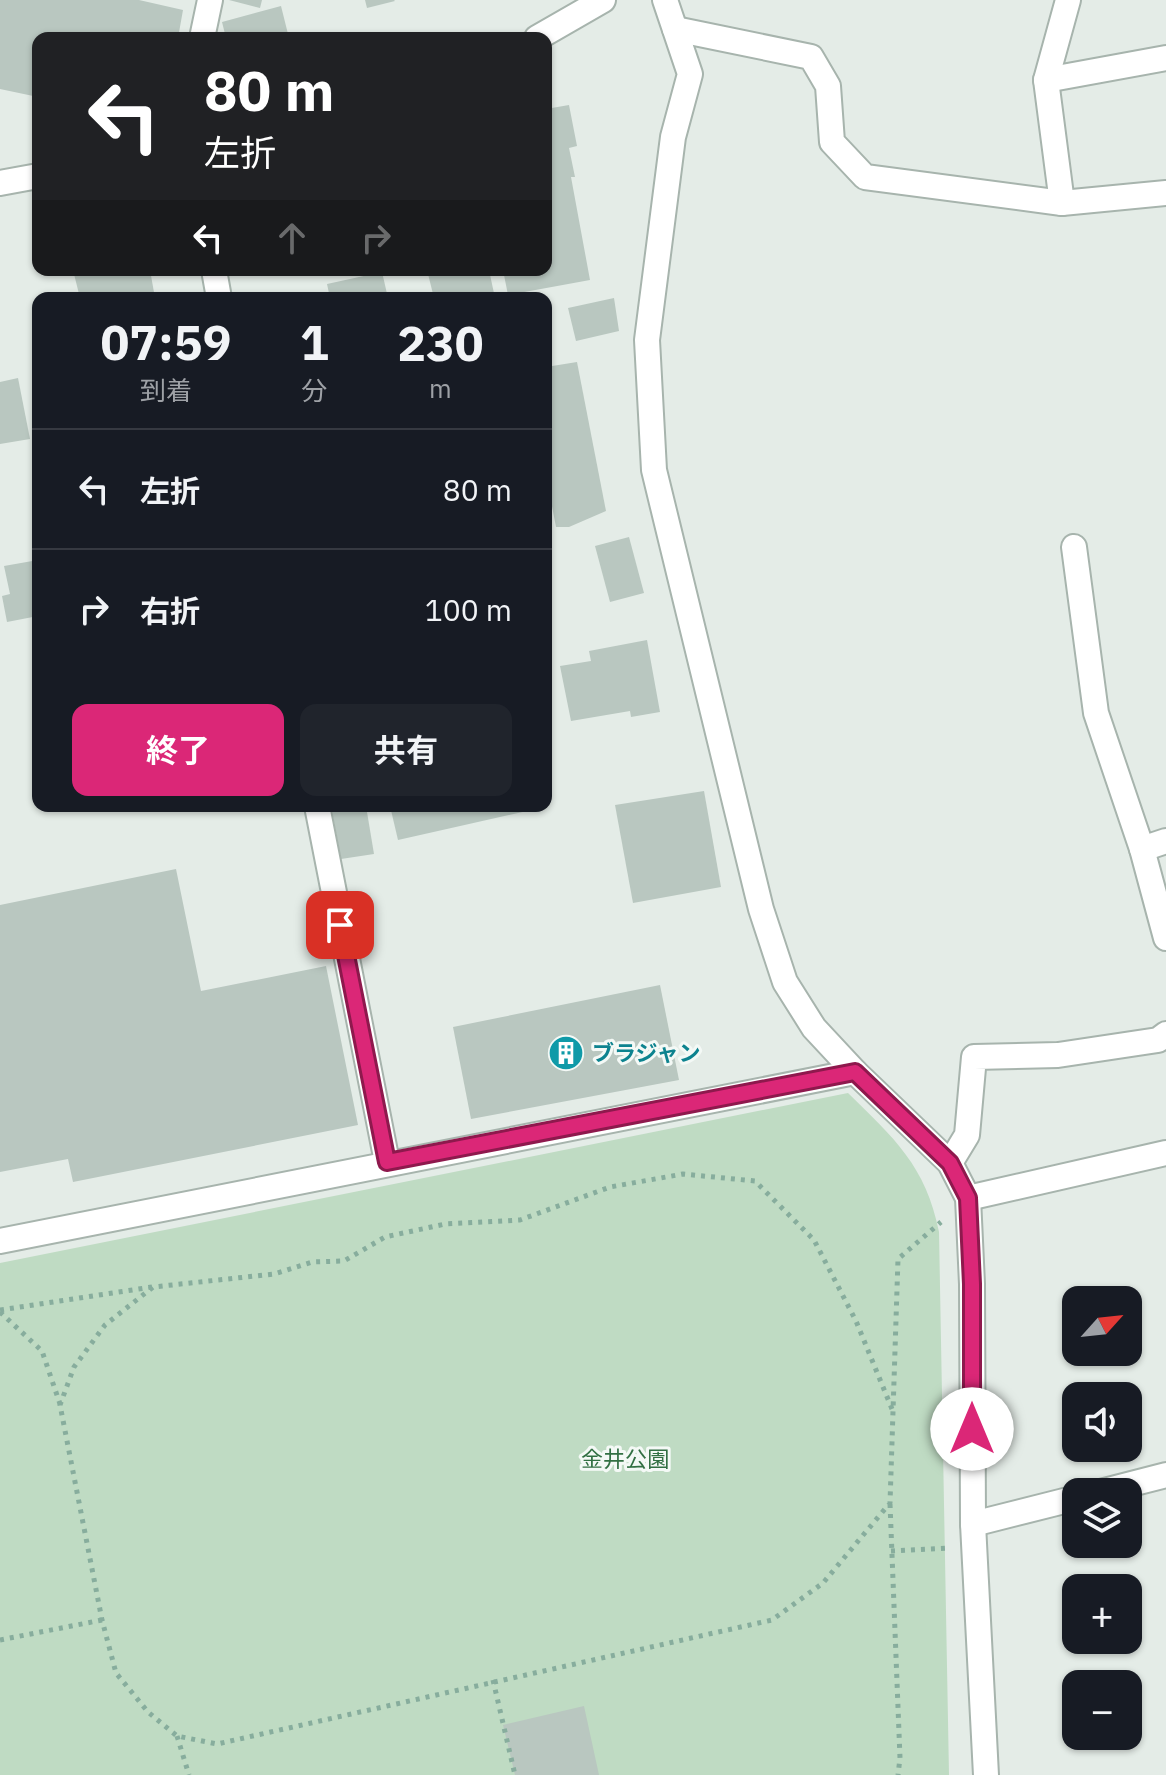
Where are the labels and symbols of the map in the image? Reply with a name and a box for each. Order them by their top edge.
pin [306,891,374,959]
building icon: ブラジャン [547,1034,585,1072]
place label: ブラジャン [592,1038,700,1067]
north arrow [1062,1286,1142,1366]
position arrow [930,1387,1014,1471]
park label: 金井公園 [581,1444,669,1473]

